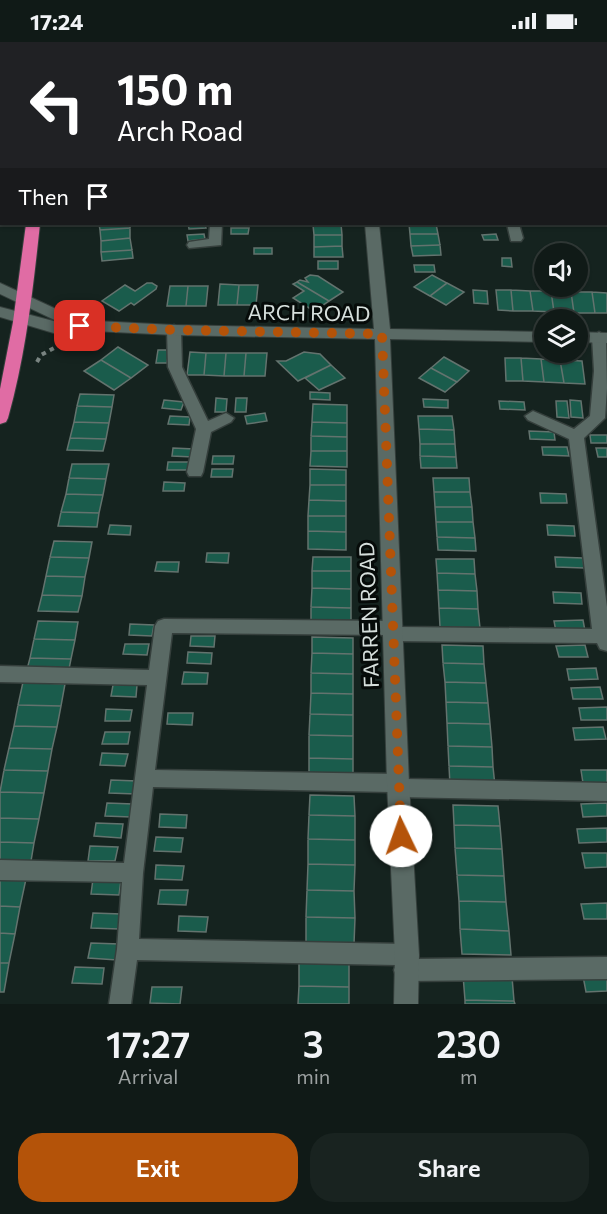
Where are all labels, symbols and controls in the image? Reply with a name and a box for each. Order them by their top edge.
text: 17:24 [30,8,84,35]
text: 150 m [117,62,233,114]
icon: left [18,66,96,144]
text: Arch Road [117,114,243,147]
icon: arrive [81,180,114,213]
text: Then [18,183,69,210]
map controls [534,243,588,363]
button: sound [534,243,588,297]
street label: ARCH ROAD [247,298,371,326]
pin [54,300,105,351]
icon: arrive [63,309,96,342]
button: layers [534,309,588,363]
street label: FARREN ROAD [353,541,383,689]
position arrow [369,804,433,868]
text: 17:27 [106,1021,190,1065]
text: 3 [303,1021,324,1065]
text: 230 [436,1021,501,1065]
text: Arrival [118,1064,178,1088]
text: min [296,1064,330,1088]
text: m [460,1064,477,1088]
button: Exit [18,1133,298,1202]
button: Share [310,1133,589,1202]

